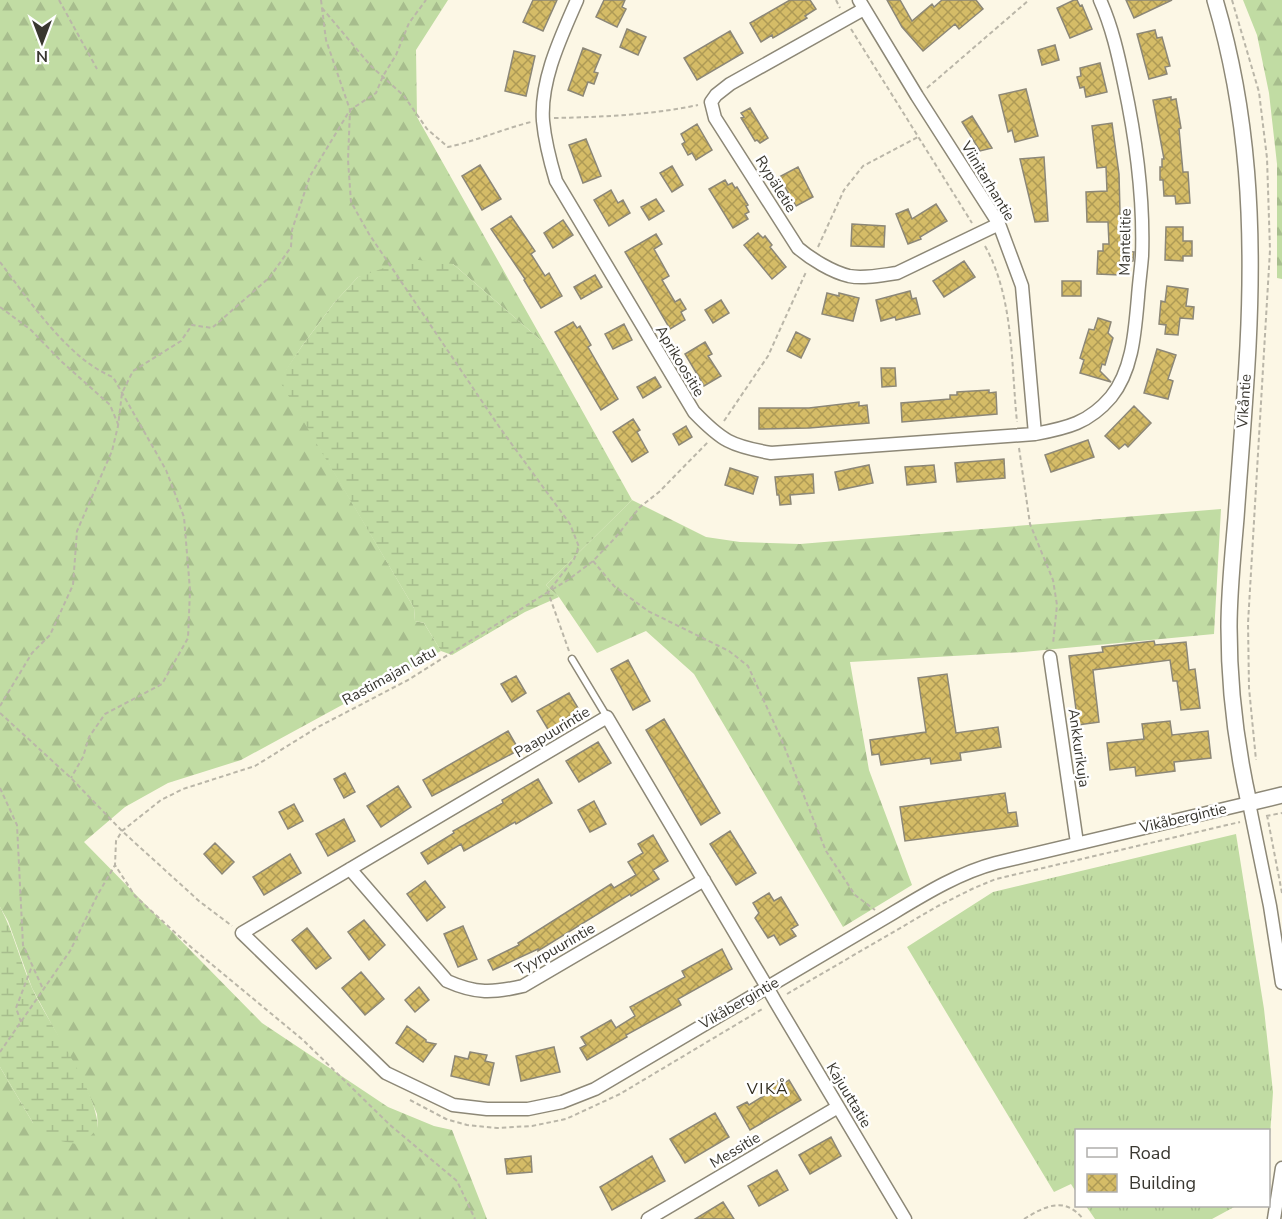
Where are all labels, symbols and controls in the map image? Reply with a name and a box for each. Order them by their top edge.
north arrow [12,12,72,72]
text: N [36,45,48,67]
street label: Viinitarhantie [956,137,1020,225]
street label: Rypäletie [751,152,801,216]
street label: Mantelitie [1114,208,1136,276]
street label: Aprikoositie [651,322,709,400]
street label: Vikåntie [1232,373,1256,430]
street label: Rastimajan latu [338,642,440,710]
street label: Paapuurintie [511,702,593,762]
street label: Ankkurikuja [1064,707,1094,789]
street label: Vikåbergintie [1137,798,1228,838]
street label: Tyyrpuurintie [512,918,598,980]
street label: Vikåbergintie [695,972,782,1034]
street label: Kajuuttatie [822,1059,876,1131]
district label: VIKÅ [746,1078,789,1100]
street label: Messitie [706,1127,764,1173]
legend [1075,1129,1270,1207]
text: Road [1129,1141,1171,1165]
text: Building [1129,1171,1196,1195]

